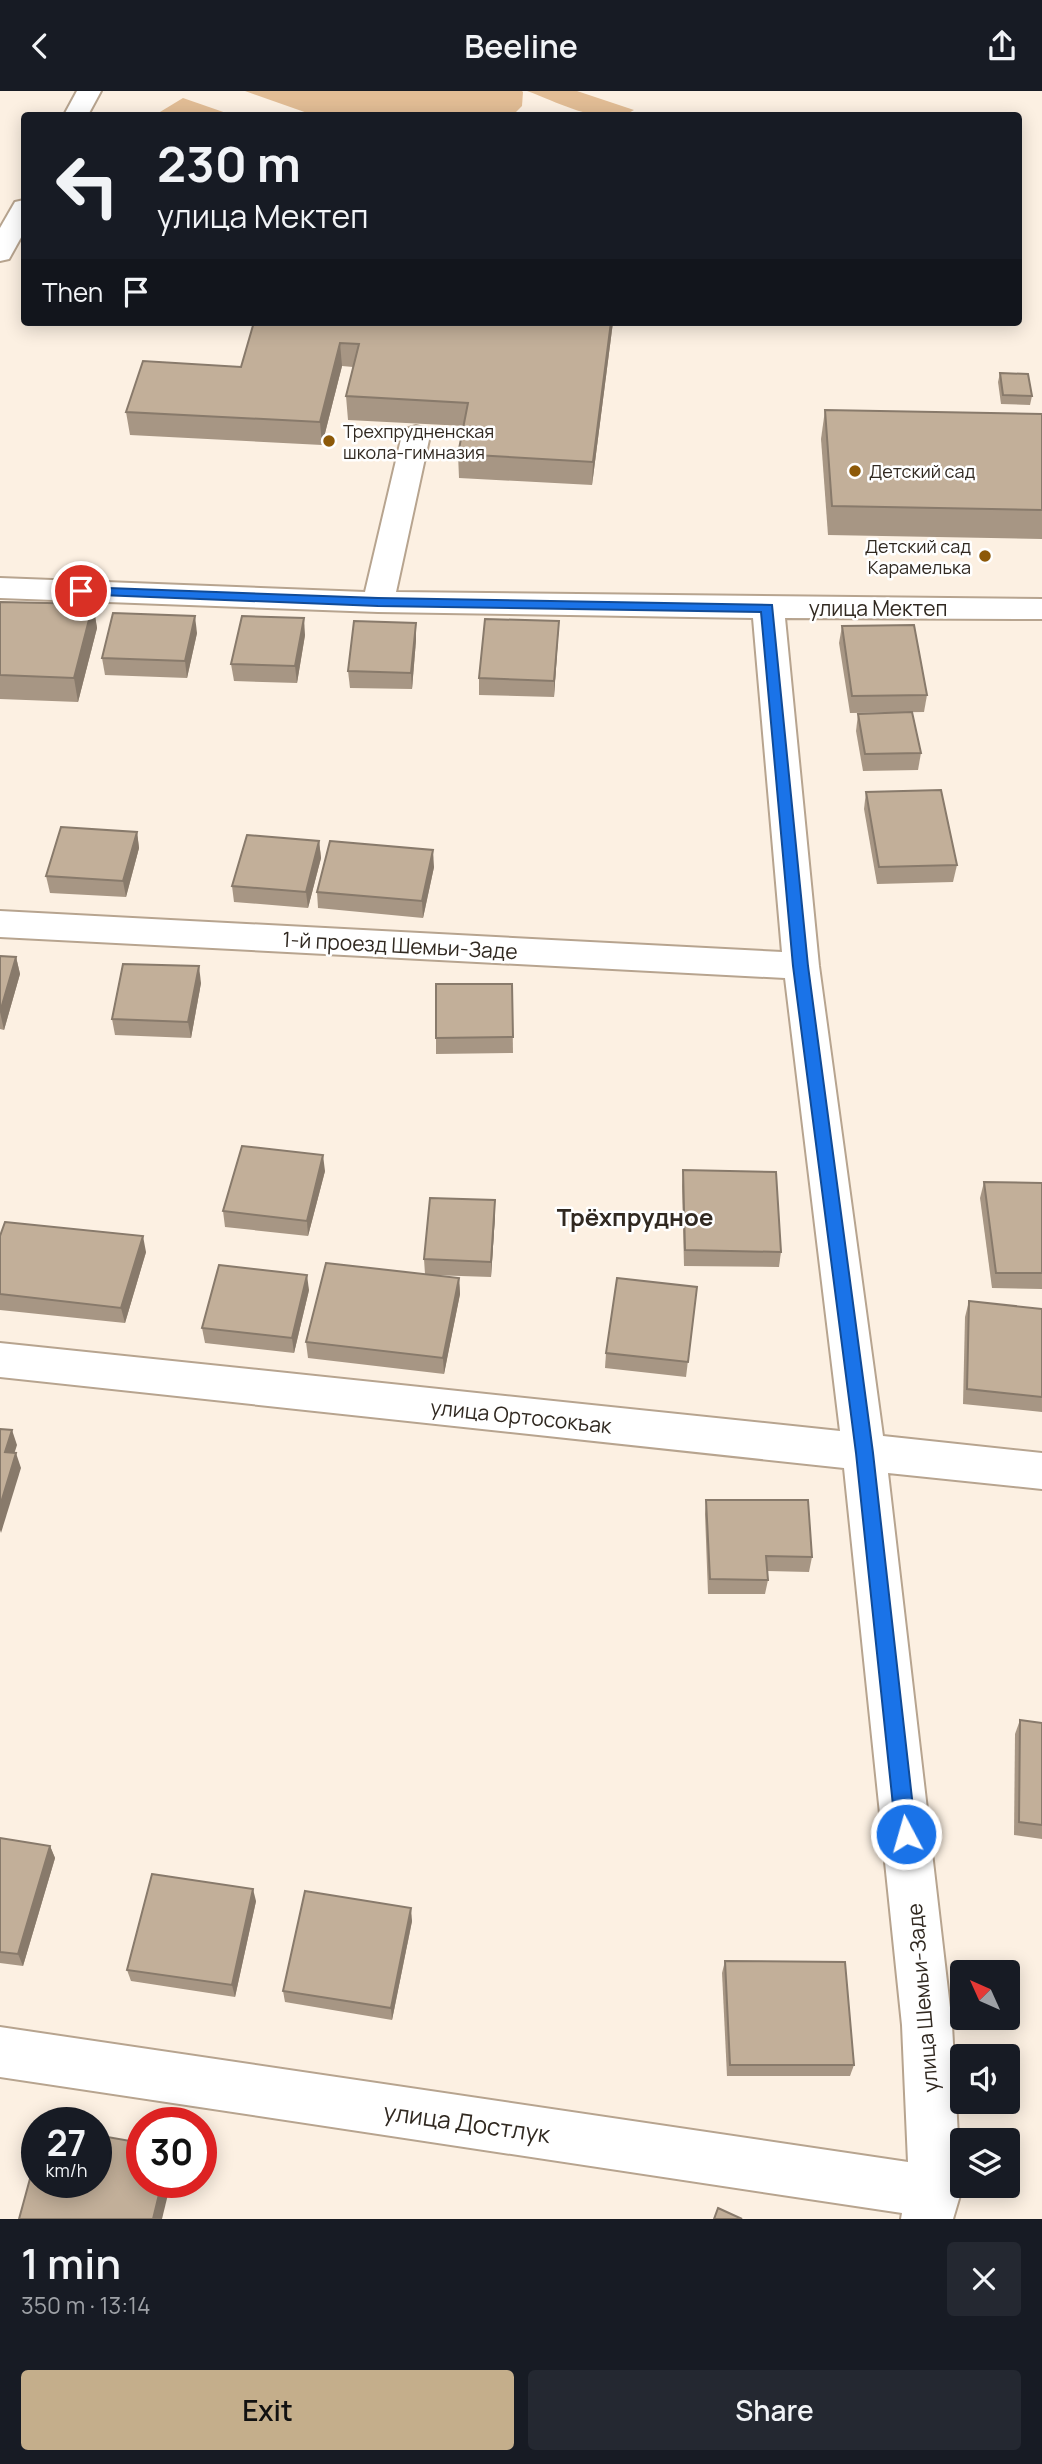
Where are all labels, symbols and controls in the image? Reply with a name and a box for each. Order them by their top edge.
text: Beeline [464,24,578,68]
icon: back [21,27,59,65]
icon: share [983,27,1021,65]
text: 230 m [157,130,301,197]
icon: left [42,140,133,231]
text: улица Мектеп [157,194,368,238]
icon: arrive [117,273,155,311]
text: Then [42,274,103,310]
place label: Трехпрудненская школа-гимназия [343,419,494,464]
marker: Трехпрудненская школа-гимназия [321,433,337,449]
place label: Детский сад [869,459,975,483]
marker: Детский сад [847,463,863,479]
place label: Детский сад Карамелька [865,534,971,579]
marker: Детский сад Карамелька [977,548,993,564]
pin [51,561,111,621]
icon: arrive [62,572,100,610]
street label: улица Мектеп [809,594,947,622]
street label: 1-й проезд Шемьи-Заде [282,925,518,965]
district label: Трёхпрудное [557,1200,713,1233]
street label: улица Ортосокъак [429,1393,614,1439]
position arrow [869,1797,943,1871]
street label: улица Шемьи-Заде [900,1902,944,2094]
north arrow [950,1960,1020,2030]
map controls [950,1960,1020,2198]
button: sound [950,2044,1020,2114]
street label: улица Достлук [382,2094,553,2150]
speed limit sign: 30 [126,2107,217,2198]
text: 27 [47,2119,86,2167]
button: layers [950,2128,1020,2198]
text: km/h [46,2158,87,2182]
text: 1 min [21,2234,121,2292]
button: close [947,2242,1021,2316]
text: 350 m · 13:14 [21,2289,151,2321]
button: Exit [21,2370,514,2450]
button: Share [528,2370,1021,2450]

